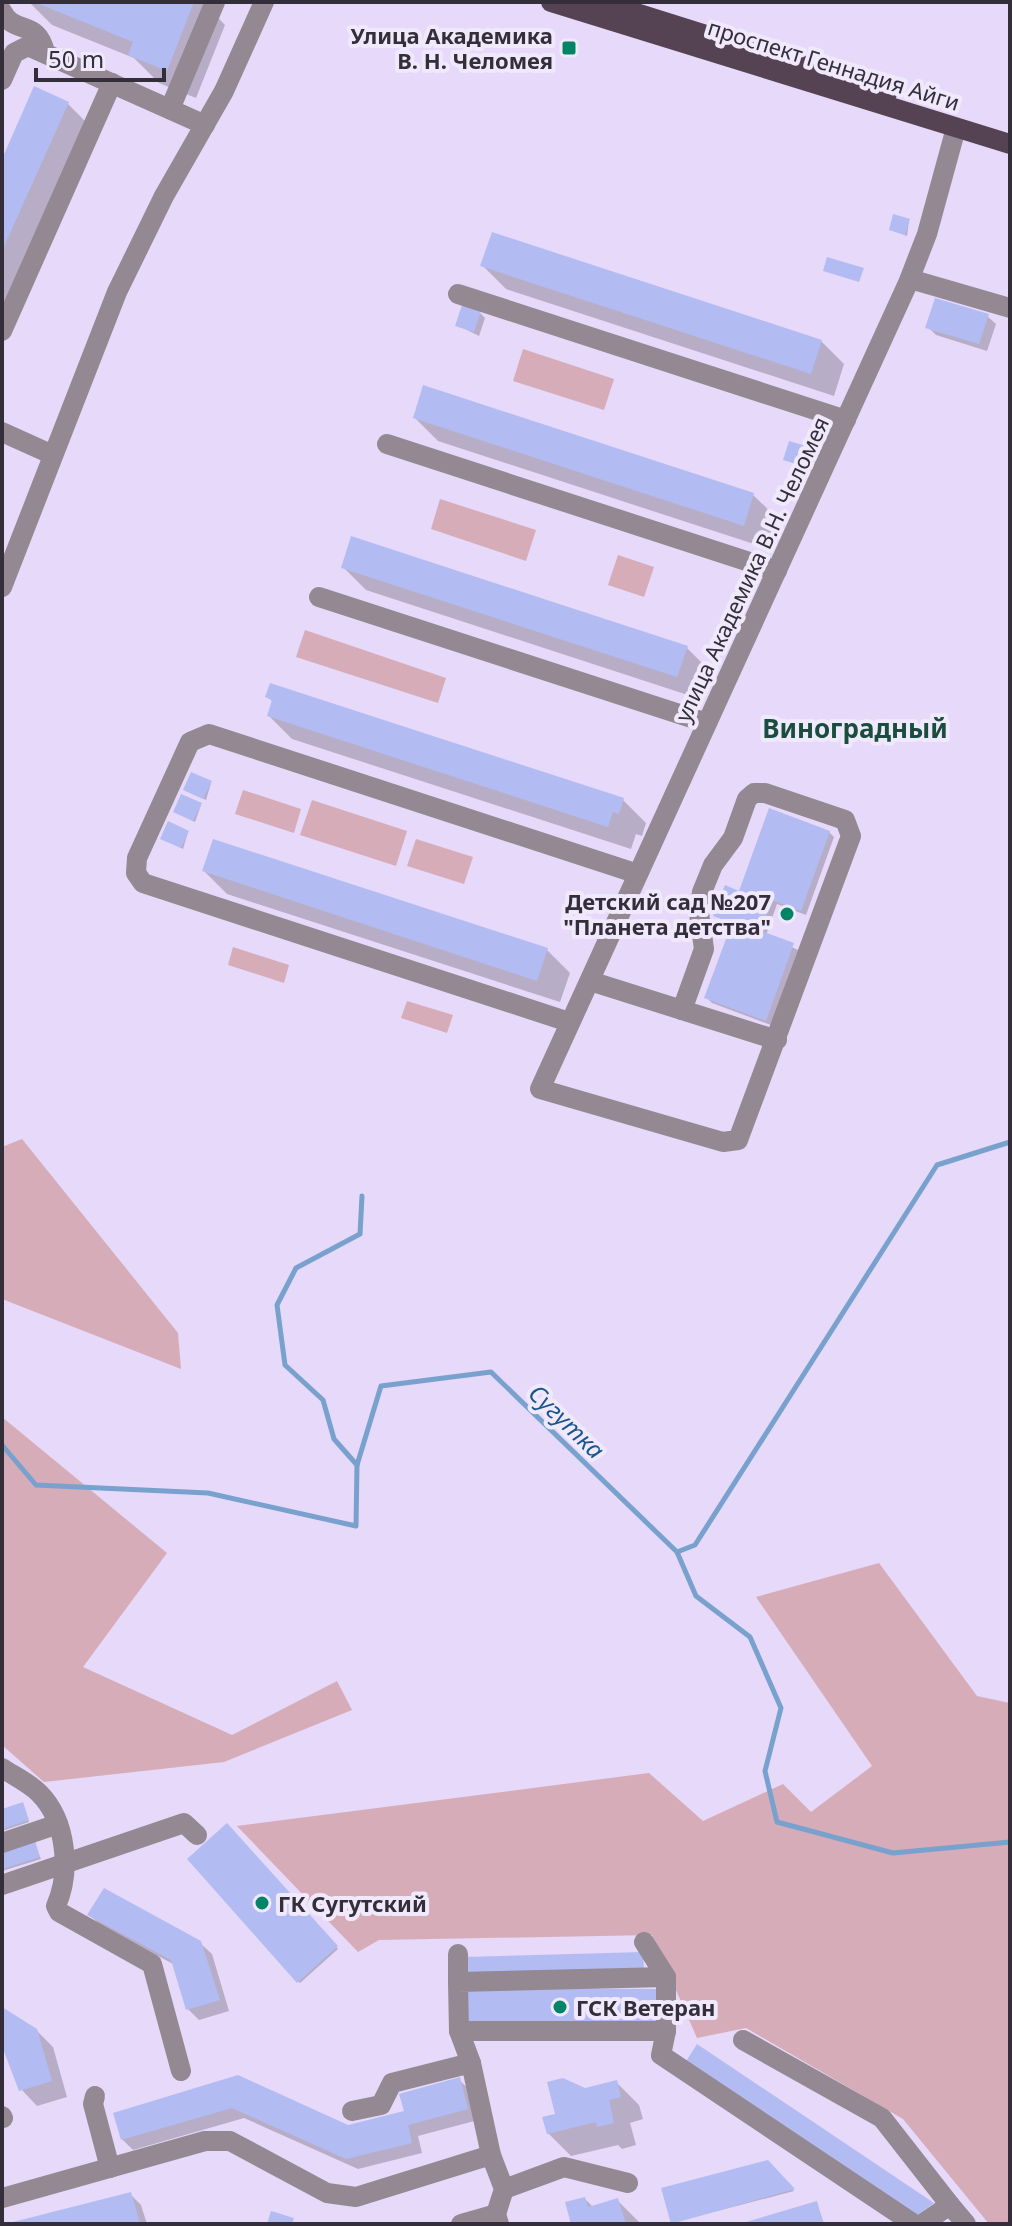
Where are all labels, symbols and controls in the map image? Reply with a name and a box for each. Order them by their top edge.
street label: проспект Геннадия Айги [704,11,964,117]
place label: Улица Академика В. Н. Челомея [350,20,553,75]
scale bar [36,32,164,82]
marker: Улица Академика В. Н. Челомея [560,39,578,57]
text: 50 m [48,42,104,75]
street label: улица Академика В.Н. Челомея [667,412,835,726]
district label: Виноградный [762,710,948,746]
place label: Детский сад №207 "Планета детства" [563,886,771,941]
marker: Детский сад №207 "Планета детства" [778,905,796,923]
water label: Сугутка [522,1377,613,1466]
place label: ГК Сугутский [278,1888,427,1918]
marker: ГК Сугутский [253,1894,271,1912]
place label: ГСК Ветеран [576,1992,716,2022]
marker: ГСК Ветеран [551,1998,569,2016]

